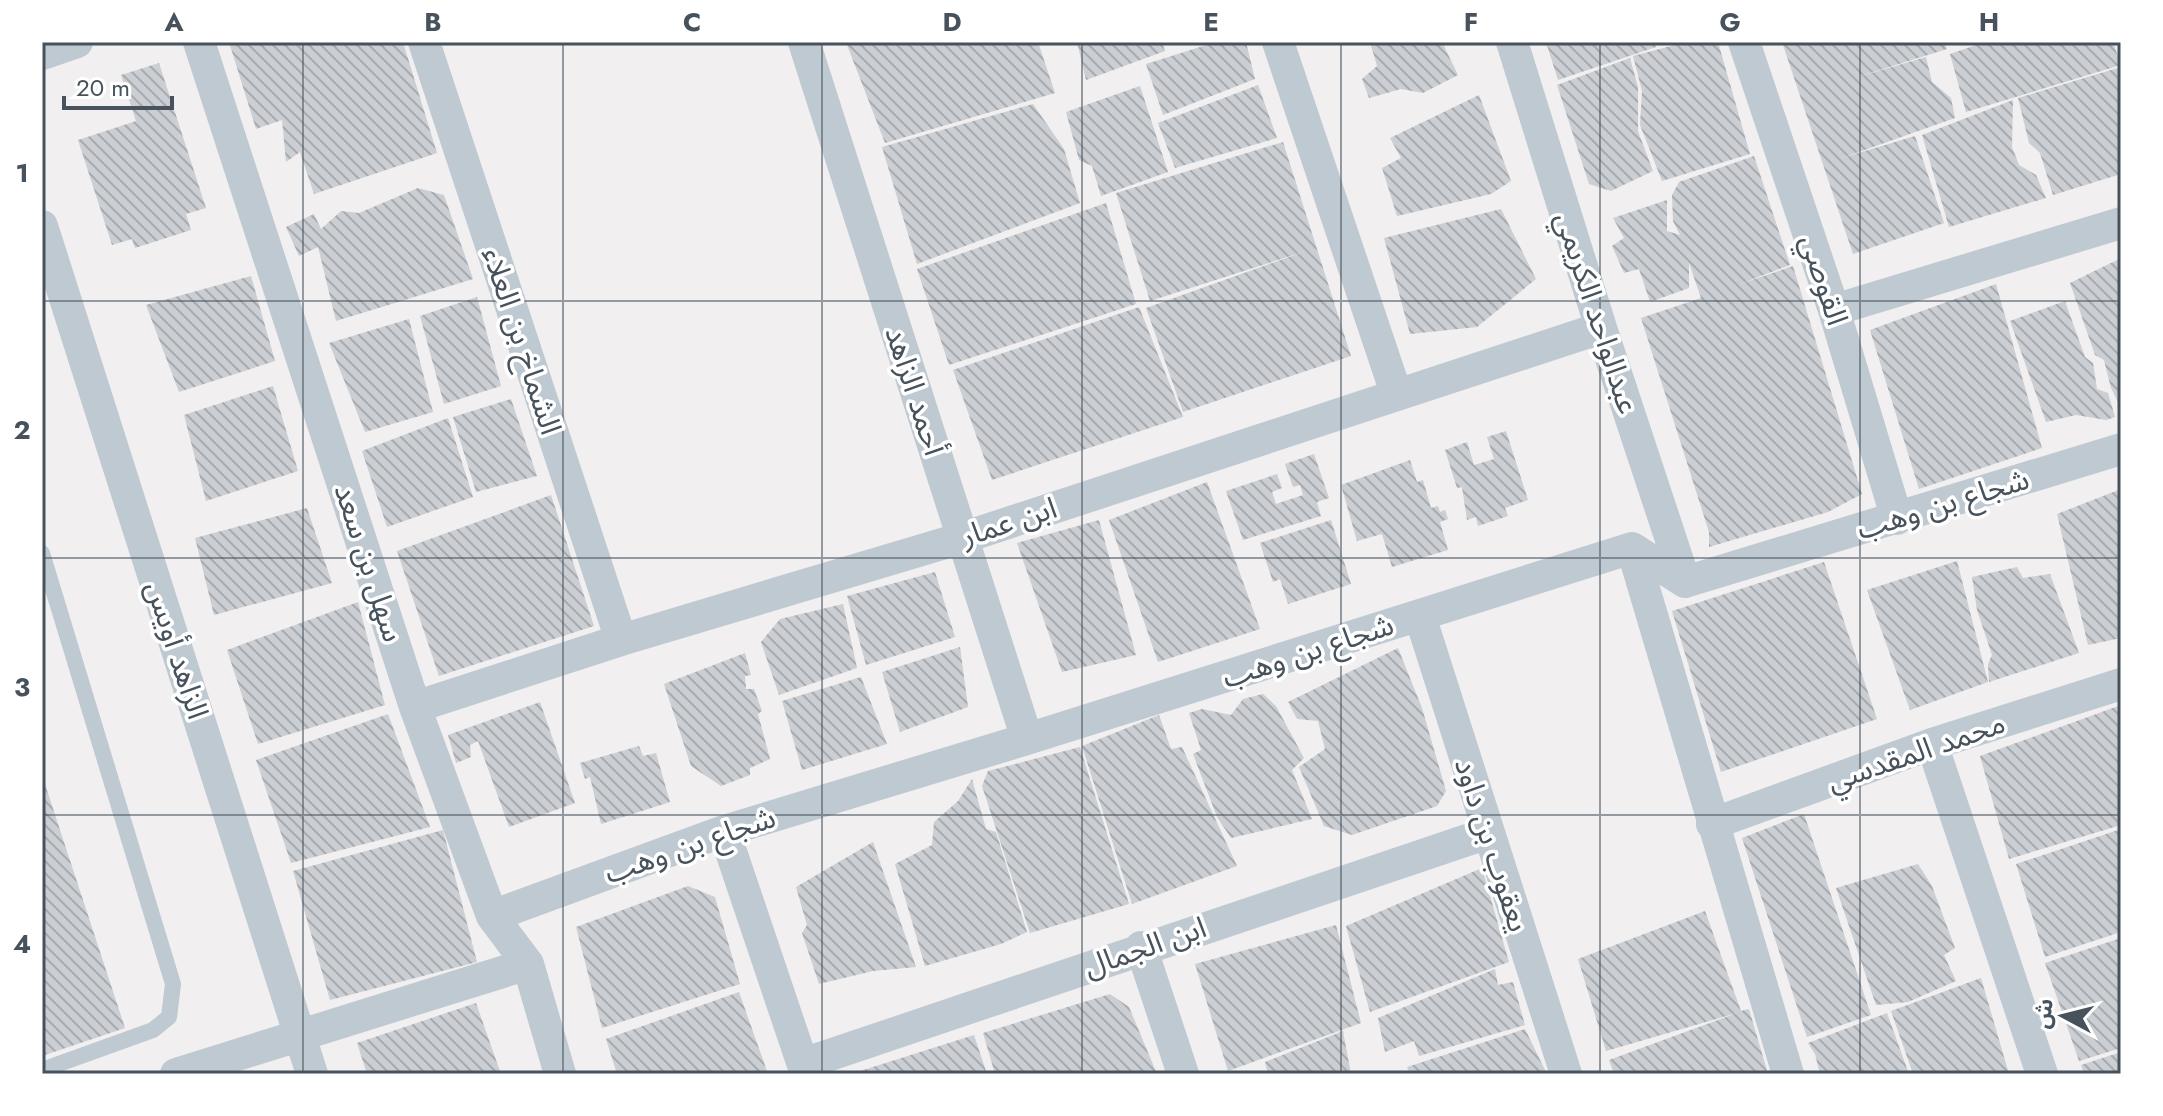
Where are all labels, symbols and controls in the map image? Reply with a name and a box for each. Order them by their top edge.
text: A [163,3,184,41]
text: B [424,3,442,41]
text: C [683,3,701,41]
text: D [942,3,962,41]
text: E [1203,3,1219,41]
text: F [1464,3,1478,41]
text: G [1719,3,1741,41]
text: H [1979,3,1999,41]
scale bar [64,60,172,110]
text: 20 m [76,70,130,105]
text: 1 [15,154,29,192]
street label: عبدالواحد الكريمي [1543,206,1650,420]
street label: القوصي [1788,229,1859,331]
street label: الشماخ بن العلاء [471,242,573,440]
street label: أحمد الزاهد [874,321,957,461]
text: 2 [13,411,31,449]
street label: شجاع بن وهب [1851,457,2035,551]
street label: سهل بن سعد [324,478,415,647]
street label: ابن عمار [955,486,1062,557]
street label: الزاهد أويس [135,575,220,724]
street label: شجاع بن وهب [1217,603,1399,699]
text: 3 [14,668,30,706]
street label: محمد المقدسي [1821,701,2011,804]
street label: يعقوب بن داود [1444,752,1541,937]
street label: شجاع بن وهب [599,795,781,895]
street label: ابن الجمال [1078,906,1212,988]
text: 4 [13,925,31,963]
north arrow [2023,976,2103,1056]
text: ش [2025,997,2061,1030]

